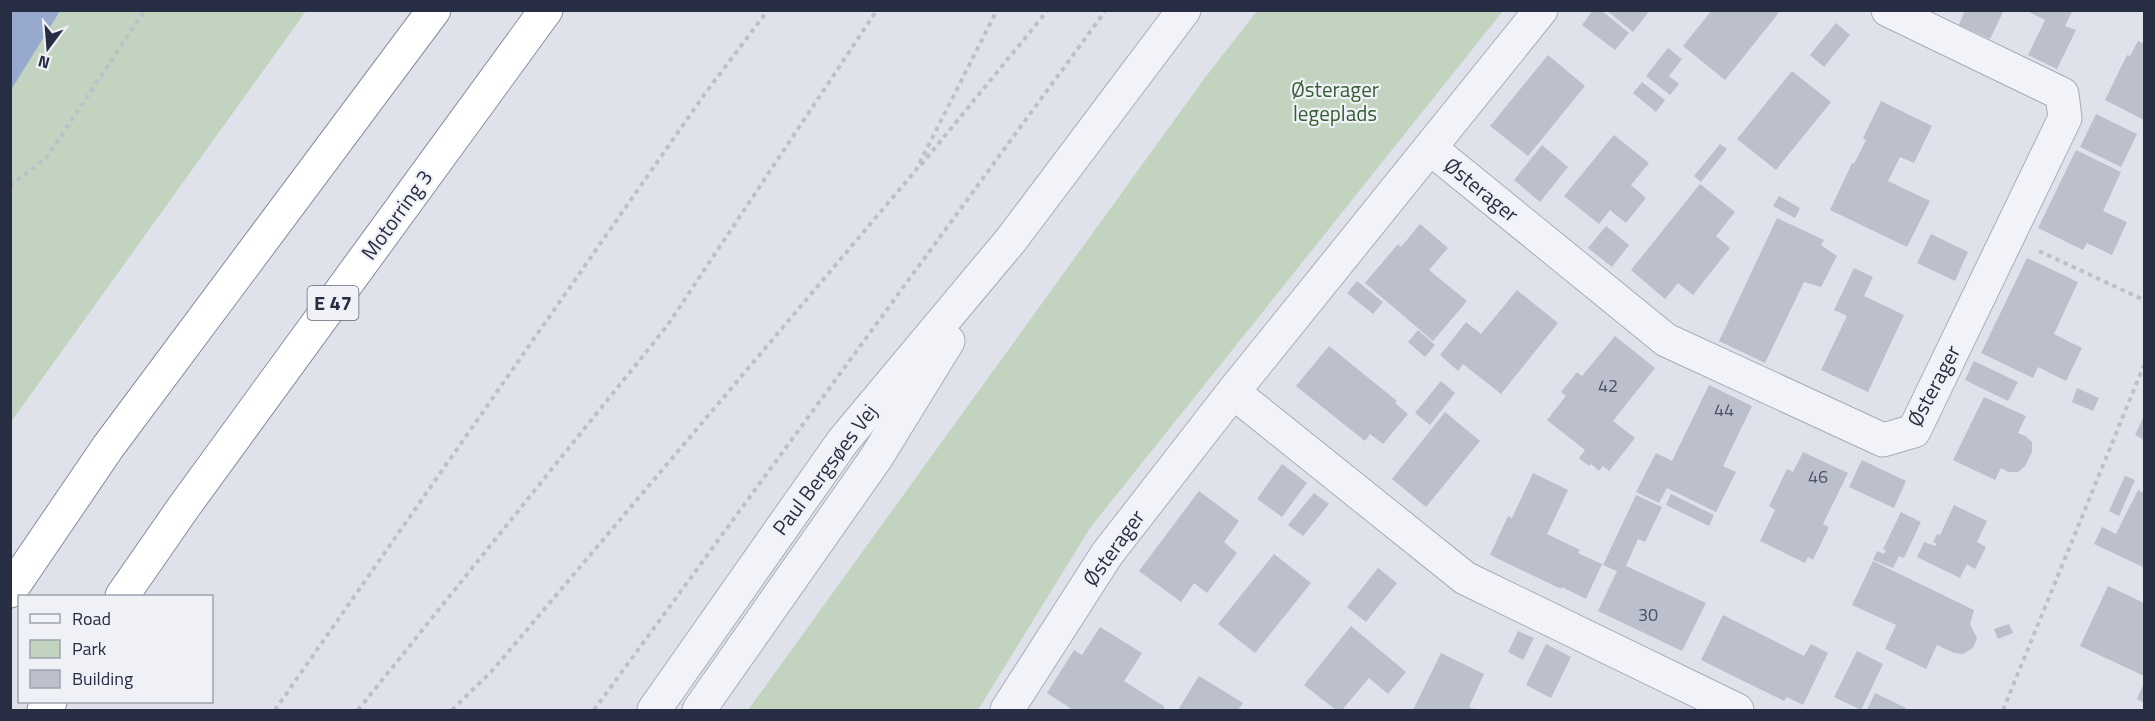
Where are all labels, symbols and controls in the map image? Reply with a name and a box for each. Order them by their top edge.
north arrow [18,18,78,78]
text: N [35,49,53,75]
park label: Østerager legeplads [1291,73,1379,129]
street label: Østerager [1437,149,1526,229]
street label: Motorring 3 [353,163,440,266]
road number: E 47 [308,286,358,320]
street label: Østerager [1898,339,1968,432]
house number: 42 [1598,372,1618,399]
house number: 44 [1714,396,1734,423]
street label: Paul Bergsøes Vej [764,397,884,542]
house number: 46 [1808,463,1828,490]
street label: Østerager [1074,502,1152,592]
legend [18,595,213,703]
house number: 30 [1638,601,1658,628]
text: Road [72,605,111,632]
text: Park [72,635,107,662]
text: Building [72,665,133,692]

